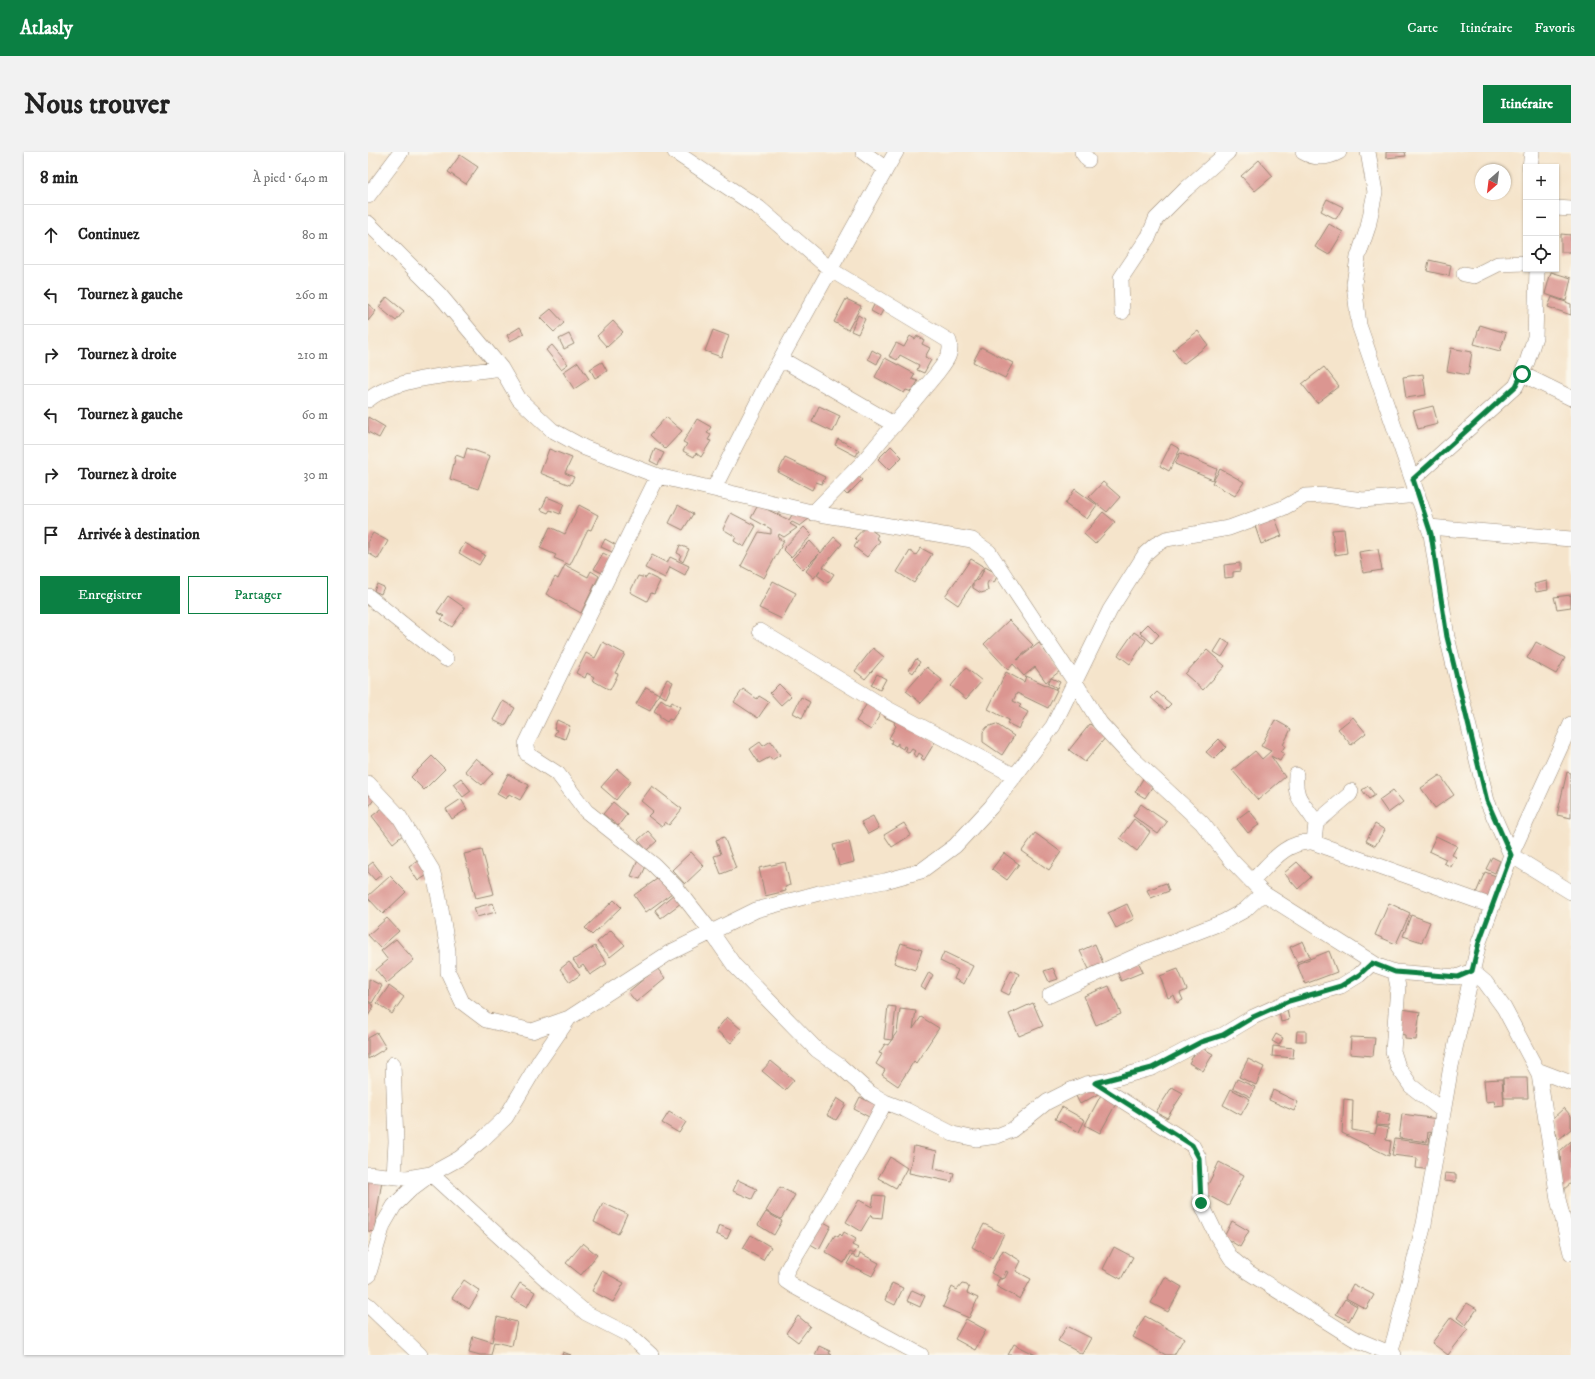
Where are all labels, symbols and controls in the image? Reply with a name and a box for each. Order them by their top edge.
text: Atlasly [20,17,73,40]
text: Carte [1407,19,1438,37]
text: Itinéraire [1460,19,1513,37]
text: Favoris [1535,19,1575,37]
button: Itinéraire [1483,85,1571,123]
text: Nous trouver [24,87,170,122]
north arrow [1475,164,1511,200]
map controls [1523,164,1559,272]
button: + [1523,164,1559,200]
text: 8 min [40,167,78,189]
text: À pied · 640 m [253,170,328,186]
button: − [1523,200,1559,236]
icon: ahead [40,224,62,246]
text: Continuez [78,225,139,244]
text: 80 m [302,227,328,243]
button: locate [1523,236,1559,272]
icon: left [40,284,62,306]
text: Tournez à gauche [78,285,183,304]
text: 260 m [295,287,328,303]
icon: right [40,344,62,366]
text: Tournez à droite [78,345,176,364]
text: 210 m [297,347,328,363]
route start [1513,365,1531,383]
icon: left [40,404,62,426]
text: Tournez à gauche [78,405,183,424]
text: 60 m [302,407,328,423]
icon: right [40,464,62,486]
text: Tournez à droite [78,465,176,484]
text: 30 m [304,467,328,483]
icon: arrive [40,524,62,546]
text: Arrivée à destination [78,525,200,544]
button: Enregistrer [40,576,180,614]
button: Partager [188,576,328,614]
route end [1192,1194,1210,1212]

